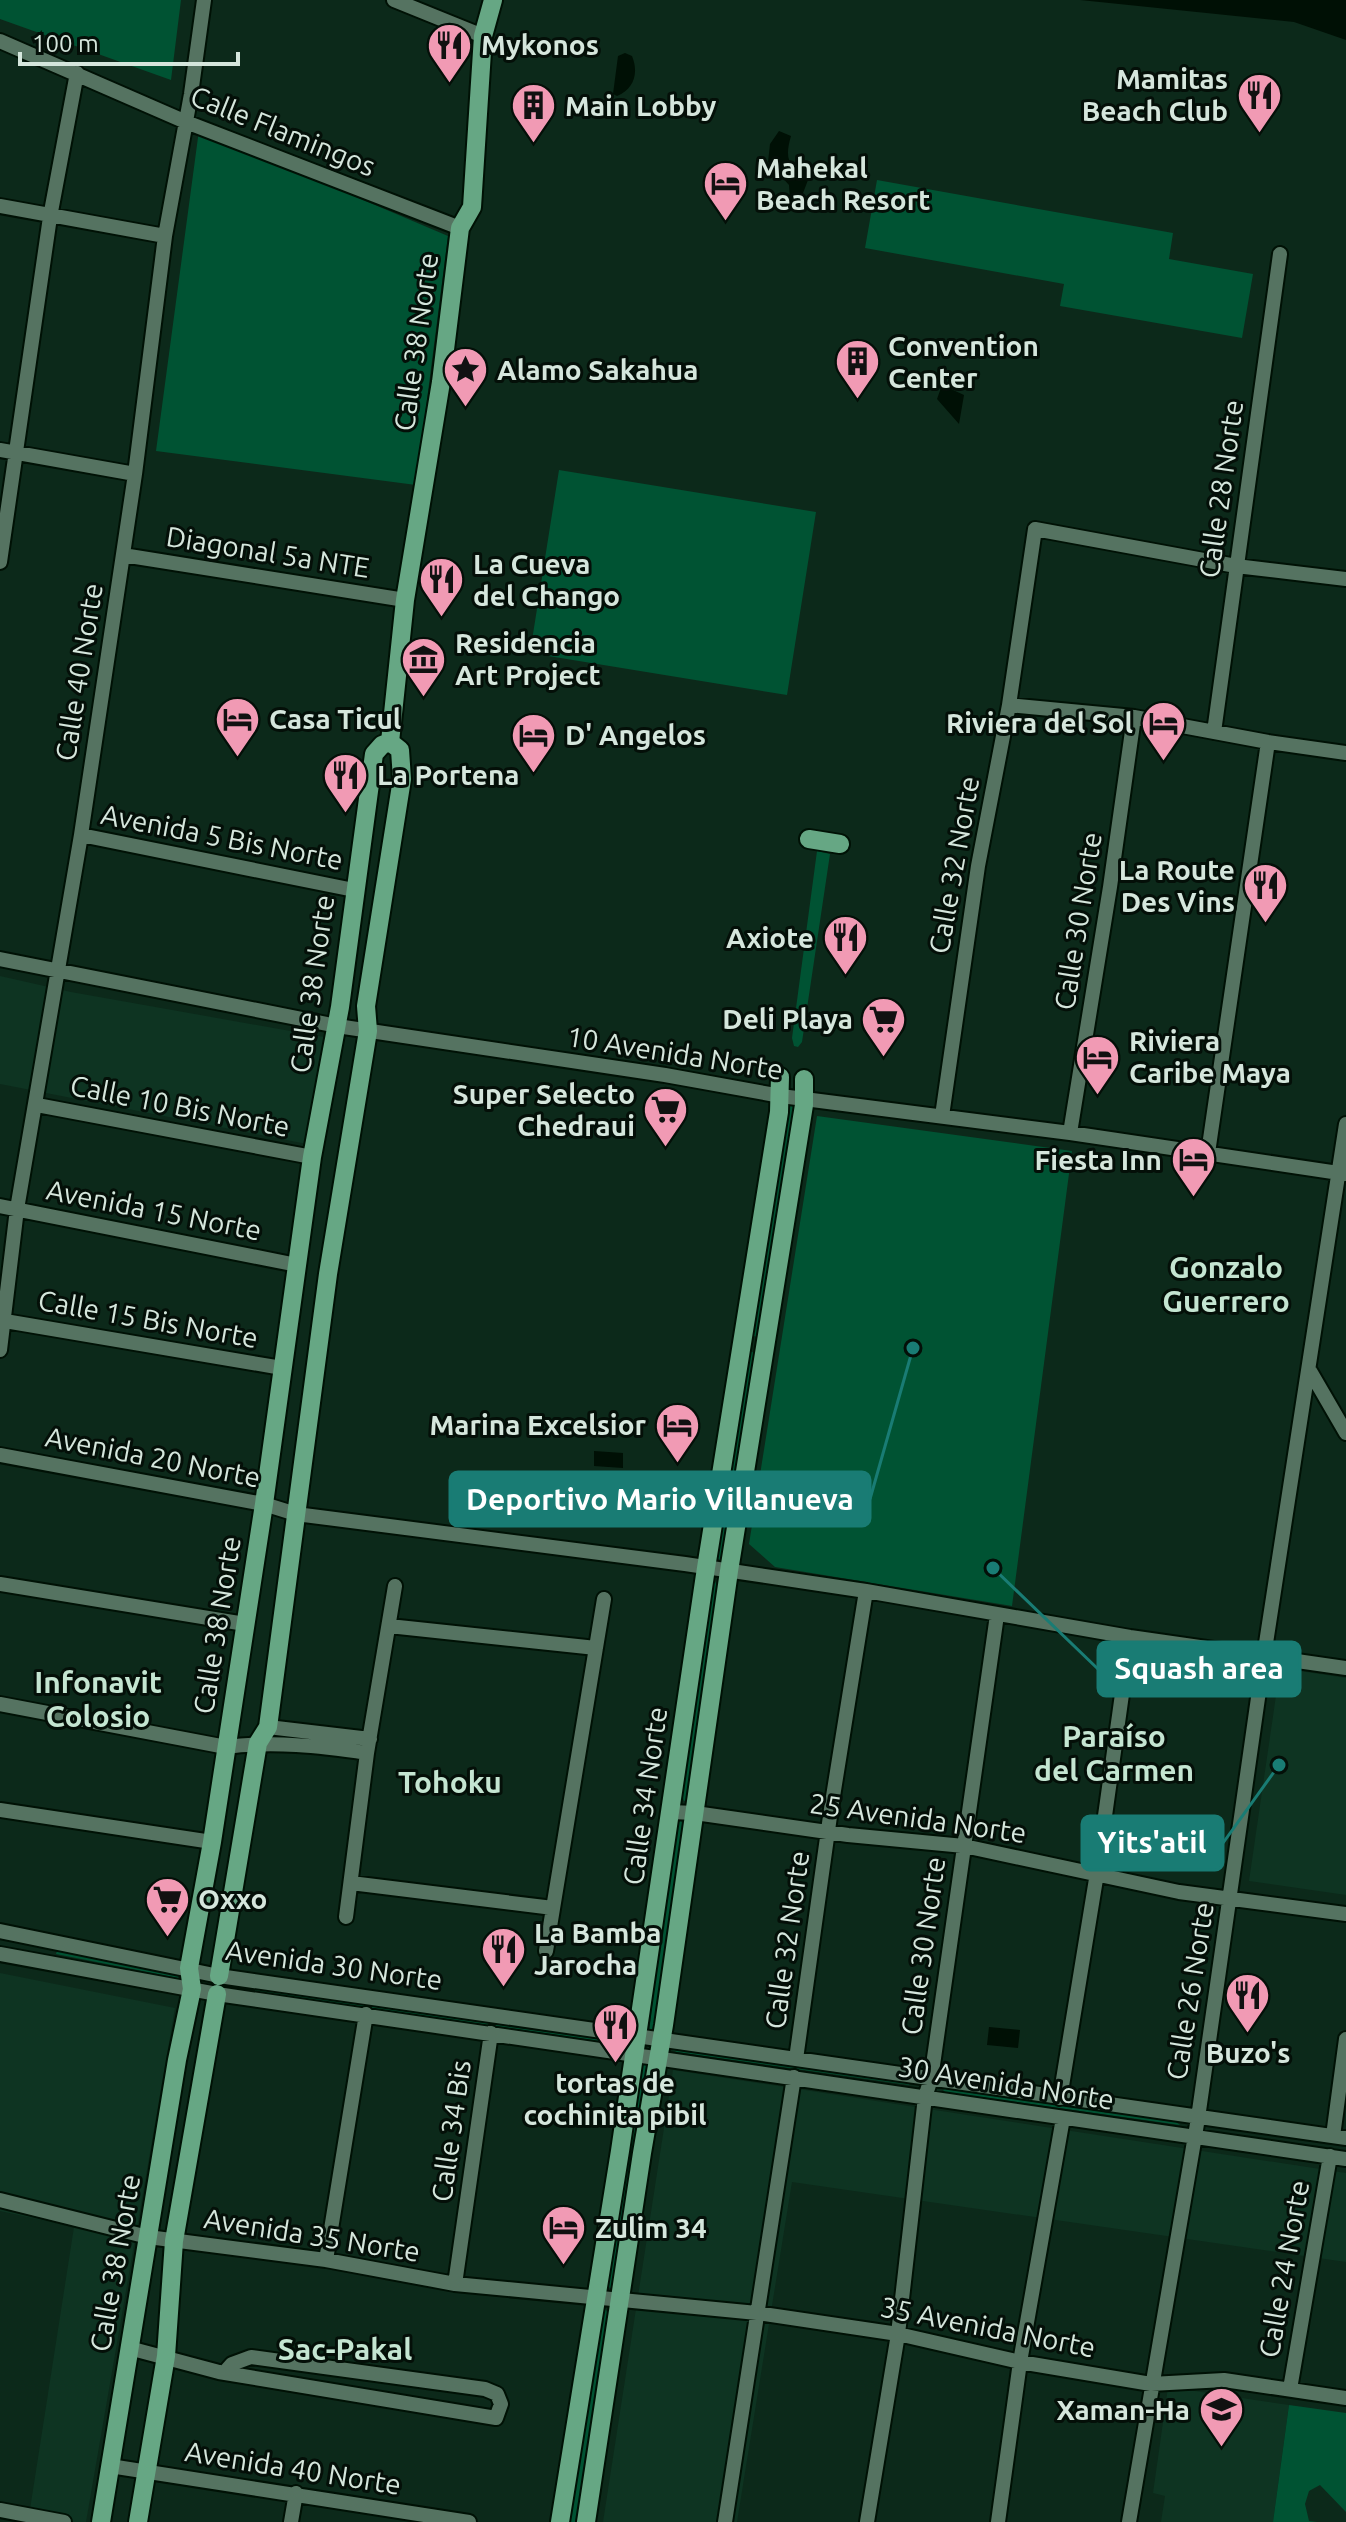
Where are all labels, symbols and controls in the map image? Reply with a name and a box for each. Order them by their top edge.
scale bar [20,16,238,66]
restaurant icon: Mykonos [426,21,474,84]
place label: Mykonos [481,29,599,60]
text: 100 m [32,30,99,57]
place label: Mamitas Beach Club [1082,63,1228,126]
restaurant icon: Mamitas Beach Club [1235,71,1283,134]
street label: Calle Flamingos [186,79,380,182]
building icon: Main Lobby [510,82,558,145]
place label: Main Lobby [565,90,716,121]
place label: Mahekal Beach Resort [756,152,930,215]
hotel icon: Mahekal Beach Resort [701,160,749,223]
street label: Calle 38 Norte [388,251,443,433]
place label: Convention Center [888,330,1039,393]
building icon: Convention Center [833,338,881,401]
place icon: Alamo Sakahua [442,346,490,409]
place label: Alamo Sakahua [497,354,698,385]
street label: Calle 28 Norte [1193,398,1248,580]
street label: Diagonal 5a NTE [164,520,372,583]
place label: La Cueva del Chango [473,548,620,611]
restaurant icon: La Cueva del Chango [418,556,466,619]
street label: Calle 40 Norte [49,581,108,763]
place label: Residencia Art Project [455,627,601,690]
museum icon: Residencia Art Project [400,635,448,698]
hotel icon: Casa Ticul [214,695,262,758]
hotel icon: Riviera del Sol [1140,699,1188,762]
place label: Casa Ticul [269,703,401,734]
place label: Riviera del Sol [946,707,1133,738]
hotel icon: D' Angelos [510,711,558,774]
place label: D' Angelos [565,719,706,750]
restaurant icon: La Portena [322,751,370,814]
place label: La Portena [377,759,520,790]
street label: Calle 32 Norte [923,774,984,956]
street label: Avenida 5 Bis Norte [99,798,346,875]
street label: Calle 30 Norte [1048,830,1107,1012]
place label: La Route Des Vins [1119,854,1235,917]
restaurant icon: La Route Des Vins [1242,862,1290,925]
street label: Calle 38 Norte [284,893,339,1075]
restaurant icon: Axiote [821,914,869,977]
place label: Axiote [726,922,814,953]
supermarket icon: Deli Playa [860,995,908,1058]
place label: Deli Playa [722,1003,853,1034]
street label: 10 Avenida Norte [565,1020,785,1085]
place label: Riviera Caribe Maya [1129,1025,1291,1088]
hotel icon: Riviera Caribe Maya [1074,1033,1122,1096]
street label: Calle 10 Bis Norte [68,1069,292,1142]
place label: Super Selecto Chedraui [453,1078,635,1141]
supermarket icon: Super Selecto Chedraui [642,1086,690,1149]
hotel icon: Fiesta Inn [1169,1136,1217,1199]
place label: Fiesta Inn [1034,1144,1162,1175]
street label: Avenida 15 Norte [44,1173,264,1246]
district label: Gonzalo Guerrero [1162,1250,1290,1318]
street label: Calle 15 Bis Norte [36,1284,260,1353]
hotel icon: Marina Excelsior [653,1401,701,1464]
place label: Marina Excelsior [429,1409,646,1440]
street label: Avenida 20 Norte [43,1420,263,1493]
callout: Deportivo Mario Villanueva [450,1472,870,1526]
text: Deportivo Mario Villanueva [466,1482,854,1516]
street label: Calle 38 Norte [187,1534,246,1716]
callout: Squash area [1098,1642,1300,1696]
text: Squash area [1114,1651,1284,1685]
district label: Infonavit Colosio [34,1665,162,1733]
street label: Calle 34 Norte [617,1705,672,1887]
district label: Paraíso del Carmen [1034,1719,1194,1787]
district label: Tohoku [398,1765,502,1799]
street label: 25 Avenida Norte [808,1787,1028,1848]
callout: Yits'atil [1082,1816,1223,1870]
text: Yits'atil [1097,1825,1207,1859]
street label: Calle 32 Norte [759,1849,814,2031]
street label: Calle 30 Norte [895,1855,950,2037]
supermarket icon: Oxxo [143,1875,191,1938]
place label: Oxxo [198,1883,267,1914]
street label: Calle 26 Norte [1160,1900,1219,2082]
place label: La Bamba Jarocha [534,1917,661,1980]
restaurant icon: La Bamba Jarocha [479,1925,527,1988]
street label: Avenida 30 Norte [224,1934,444,1995]
restaurant icon: Buzo's [1224,1972,1272,2035]
restaurant icon: tortas de cochinita pibil [591,2002,639,2065]
place label: Buzo's [1206,2037,1290,2068]
street label: 30 Avenida Norte [896,2050,1116,2115]
street label: Calle 34 Bis [425,2058,476,2204]
place label: tortas de cochinita pibil [523,2067,707,2130]
street label: Calle 38 Norte [84,2172,145,2354]
street label: Calle 24 Norte [1253,2178,1314,2360]
street label: Avenida 35 Norte [202,2202,422,2267]
hotel icon: Zulim 34 [540,2204,588,2267]
place label: Zulim 34 [595,2212,707,2243]
street label: 35 Avenida Norte [878,2290,1098,2363]
district label: Sac-Pakal [278,2332,412,2366]
school or university icon: Xaman-Ha [1197,2386,1245,2449]
place label: Xaman-Ha [1057,2394,1190,2425]
street label: Avenida 40 Norte [183,2435,403,2500]

